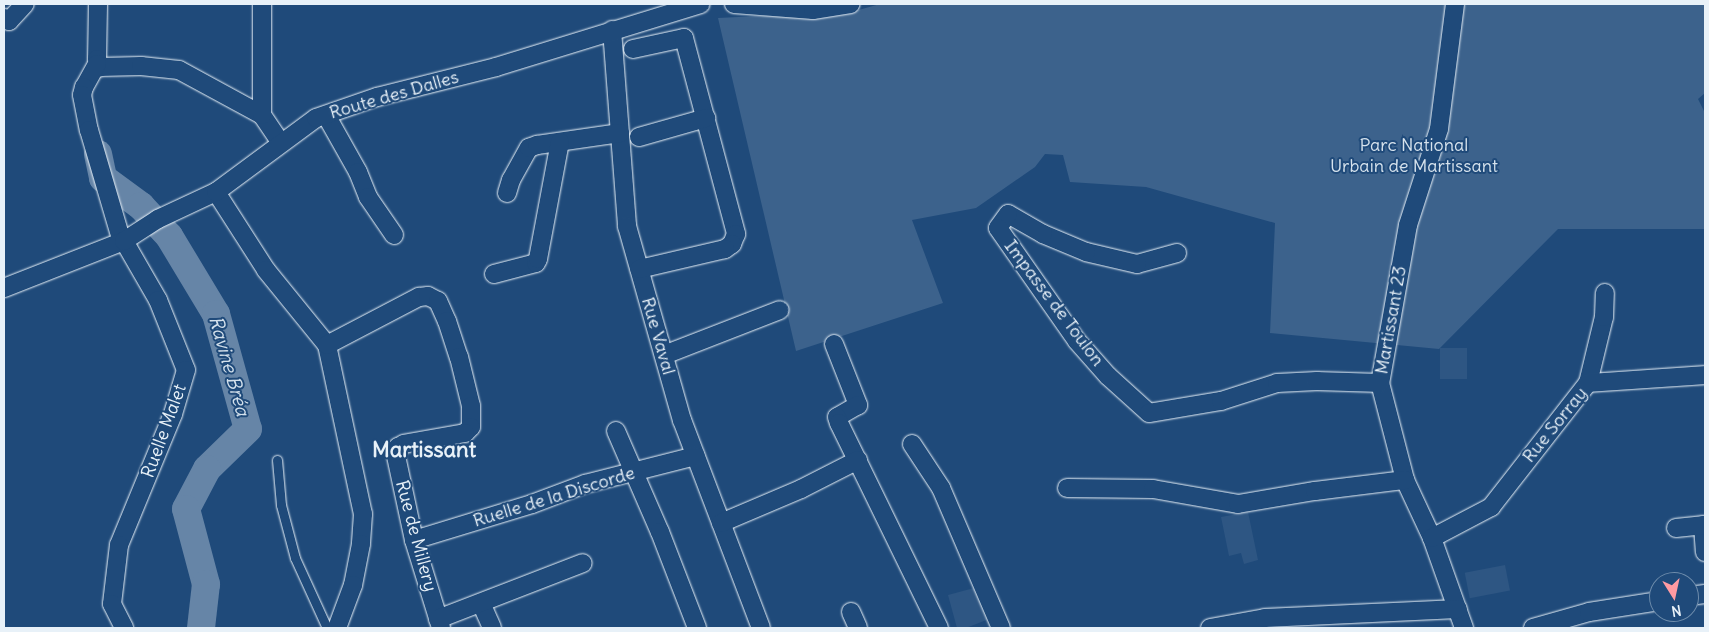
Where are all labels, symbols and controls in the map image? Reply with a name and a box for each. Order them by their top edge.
street label: Route des Dalles [327,66,461,124]
park label: Parc National Urbain de Martissant [1330,135,1498,178]
street label: Impasse de Toulon [1000,236,1108,370]
street label: Martissant 23 [1371,264,1411,376]
street label: Rue Vaval [637,295,679,377]
water label: Ravine Bréa [204,313,254,419]
street label: Ruelle Malet [137,381,191,481]
street label: Rue Sorray [1518,383,1592,467]
district label: Martissant [372,437,476,463]
street label: Ruelle de la Discorde [470,462,638,532]
street label: Rue de Millery [391,478,441,594]
north arrow [1649,572,1699,622]
text: N [1670,601,1683,620]

